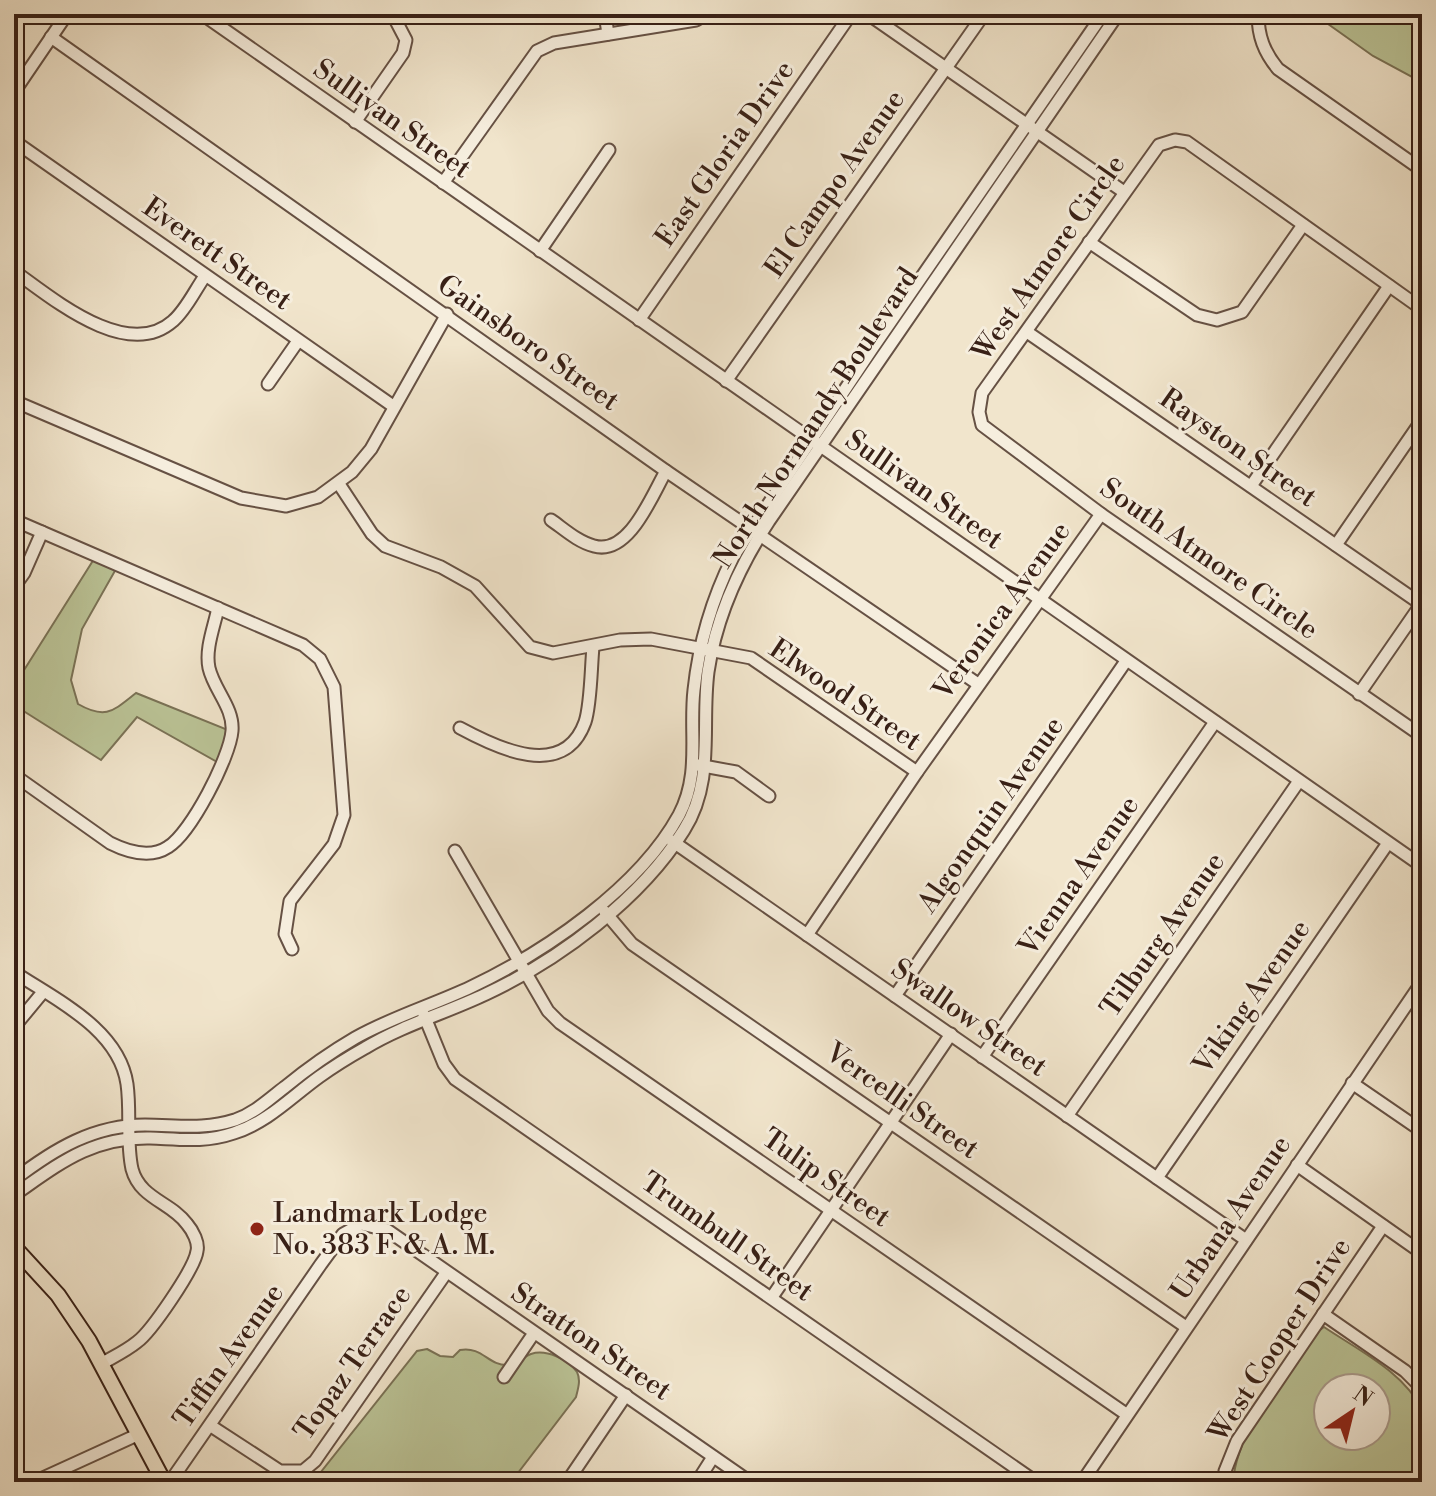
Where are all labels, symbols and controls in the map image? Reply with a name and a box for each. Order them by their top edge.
street label: Sullivan Street [306,52,478,186]
street label: East Gloria Drive [648,54,802,254]
street label: El Campo Avenue [757,83,913,285]
street label: West Atmore Circle [964,148,1133,369]
street label: Everett Street [136,190,298,318]
street label: North Normandy Boulevard [706,261,926,575]
street label: Gainsboro Street [430,267,626,419]
street label: Rayston Street [1153,381,1323,515]
street label: Sullivan Street [838,423,1010,557]
street label: South Atmore Circle [1093,471,1325,647]
street label: Veronica Avenue [925,515,1078,708]
street label: Elwood Street [762,631,928,759]
street label: Algonquin Avenue [910,710,1072,921]
street label: Vienna Avenue [1010,789,1147,964]
street label: Tilburg Avenue [1093,846,1233,1024]
street label: Viking Avenue [1185,913,1318,1082]
street label: Swallow Street [884,951,1054,1085]
street label: Vercelli Street [818,1035,986,1167]
street label: Tulip Street [755,1121,897,1235]
street label: Urbana Avenue [1163,1129,1299,1307]
street label: Trumbull Street [634,1165,820,1309]
place label: Landmark Lodge No. 383 F. & A. M. [273,1196,495,1263]
marker: Landmark Lodge No. 383 F. & A. M. [248,1220,266,1238]
street label: West Cooper Drive [1200,1231,1359,1449]
street label: Stratton Street [504,1276,678,1409]
street label: Tiffin Avenue [166,1277,292,1435]
street label: Topaz Terrace [287,1279,419,1447]
north arrow [1312,1372,1392,1452]
text: N [1348,1381,1378,1413]

